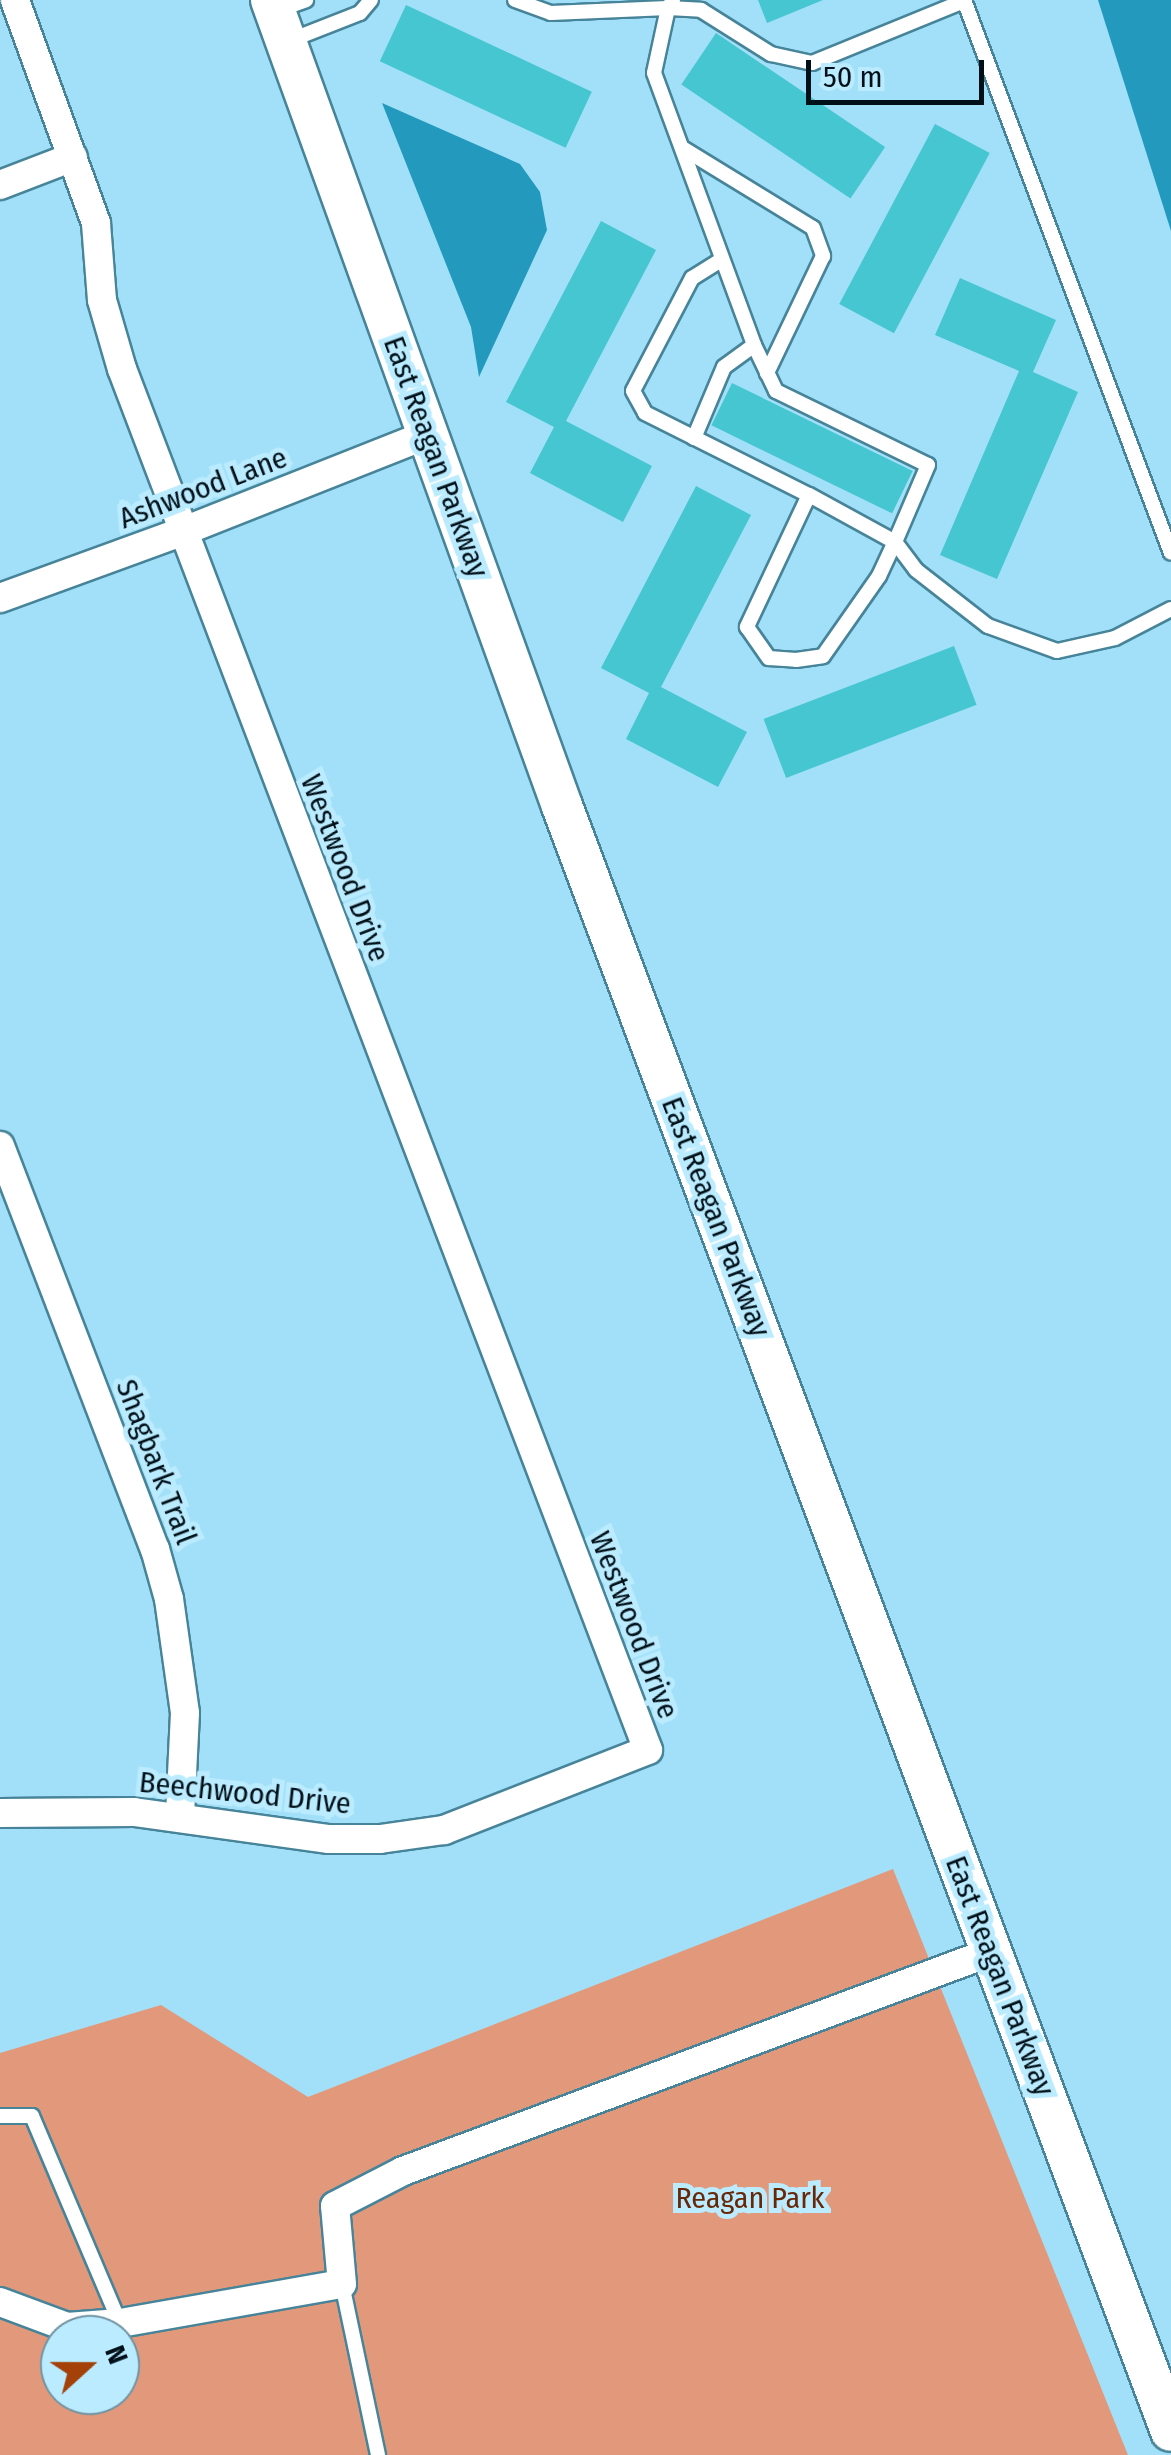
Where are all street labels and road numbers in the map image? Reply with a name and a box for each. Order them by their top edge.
street label: East Reagan Parkway [376,332,496,582]
street label: Ashwood Lane [114,439,292,537]
street label: Westwood Drive [293,769,397,967]
street label: East Reagan Parkway [654,1092,778,1342]
street label: Shagbark Trail [108,1374,204,1550]
street label: Westwood Drive [582,1526,686,1724]
street label: Beechwood Drive [137,1764,353,1822]
street label: East Reagan Parkway [938,1851,1062,2101]

